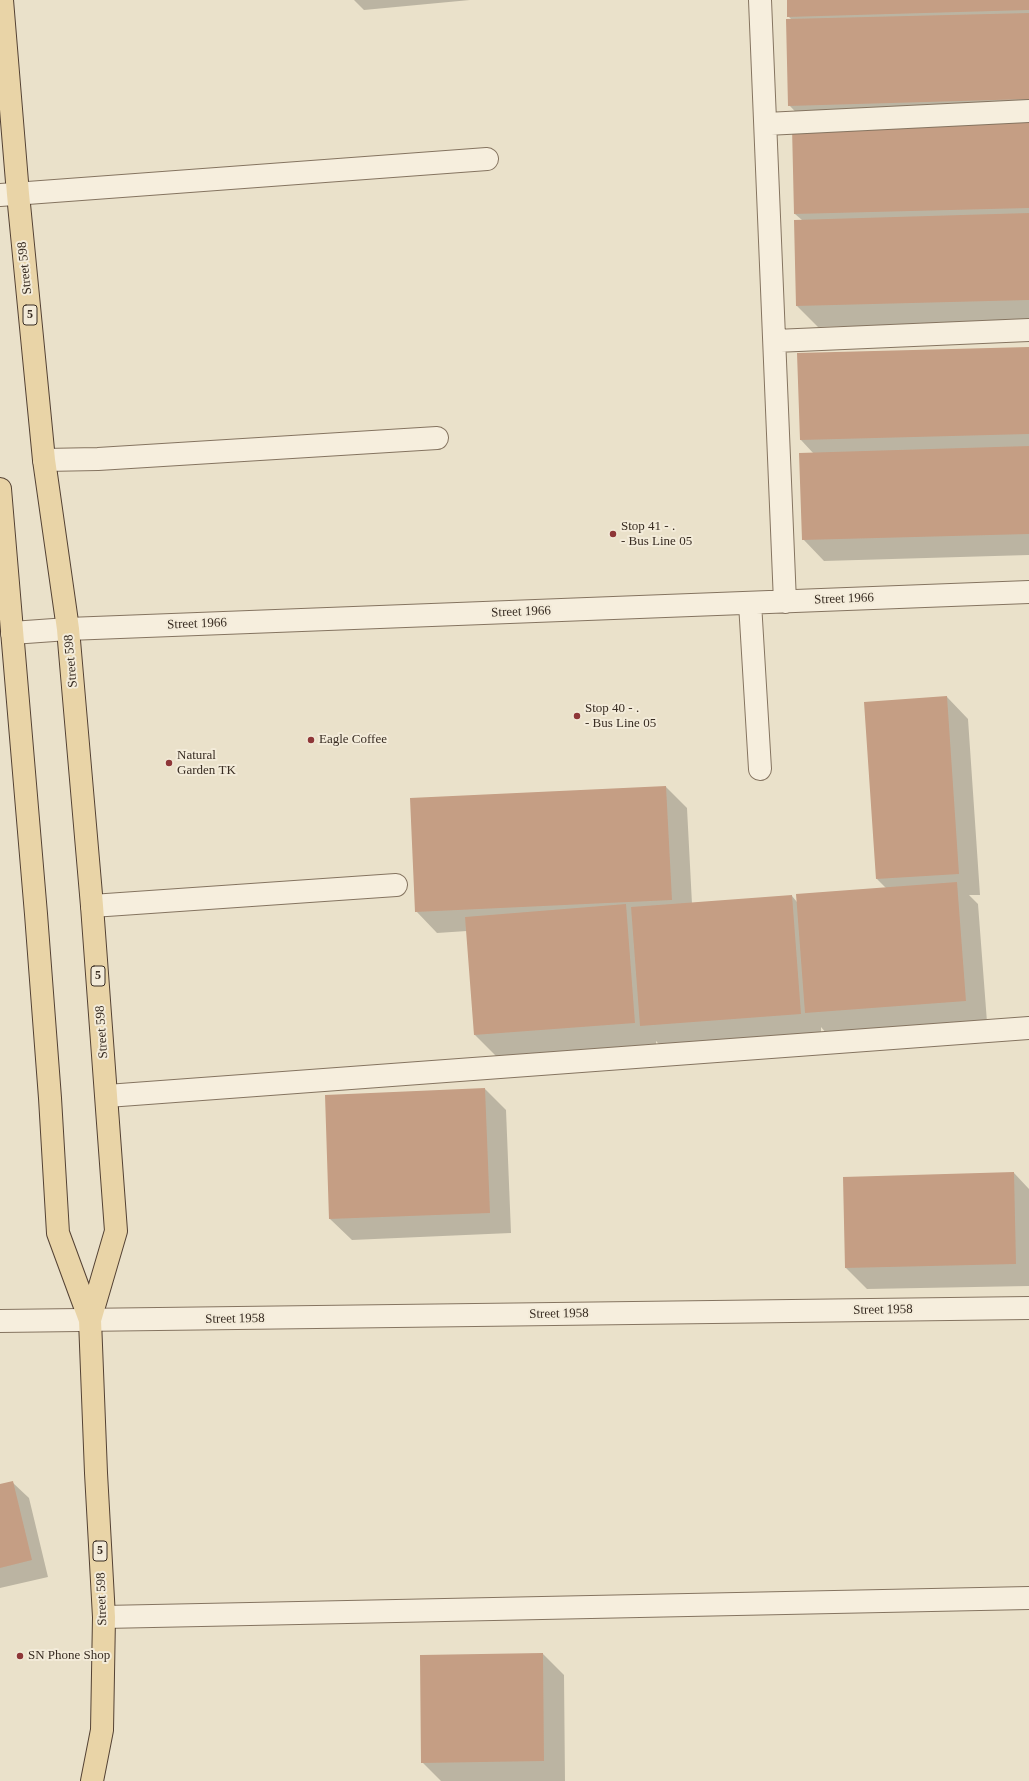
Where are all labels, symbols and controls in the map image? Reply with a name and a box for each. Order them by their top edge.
street label: Street 598 [14,241,36,295]
road number: 5 [23,305,37,325]
place label: Stop 41 - . - Bus Line 05 [621,519,692,550]
marker: Stop 41 - . - Bus Line 05 [608,529,618,539]
street label: Street 1966 [814,590,874,608]
street label: Street 1966 [491,603,551,621]
street label: Street 1966 [167,615,227,633]
street label: Street 598 [61,634,81,688]
place label: Stop 40 - . - Bus Line 05 [585,701,656,732]
marker: Stop 40 - . - Bus Line 05 [572,711,582,721]
place label: Eagle Coffee [319,732,387,748]
marker: Eagle Coffee [306,735,316,745]
place label: Natural Garden TK [177,748,236,779]
marker: Natural Garden TK [164,758,174,768]
road number: 5 [91,966,105,986]
street label: Street 598 [92,1005,112,1059]
street label: Street 1958 [853,1302,913,1318]
street label: Street 1958 [529,1306,589,1322]
street label: Street 1958 [205,1311,265,1327]
road number: 5 [93,1541,107,1561]
street label: Street 598 [93,1572,111,1626]
place label: SN Phone Shop [28,1648,110,1664]
marker: SN Phone Shop [15,1651,25,1661]

